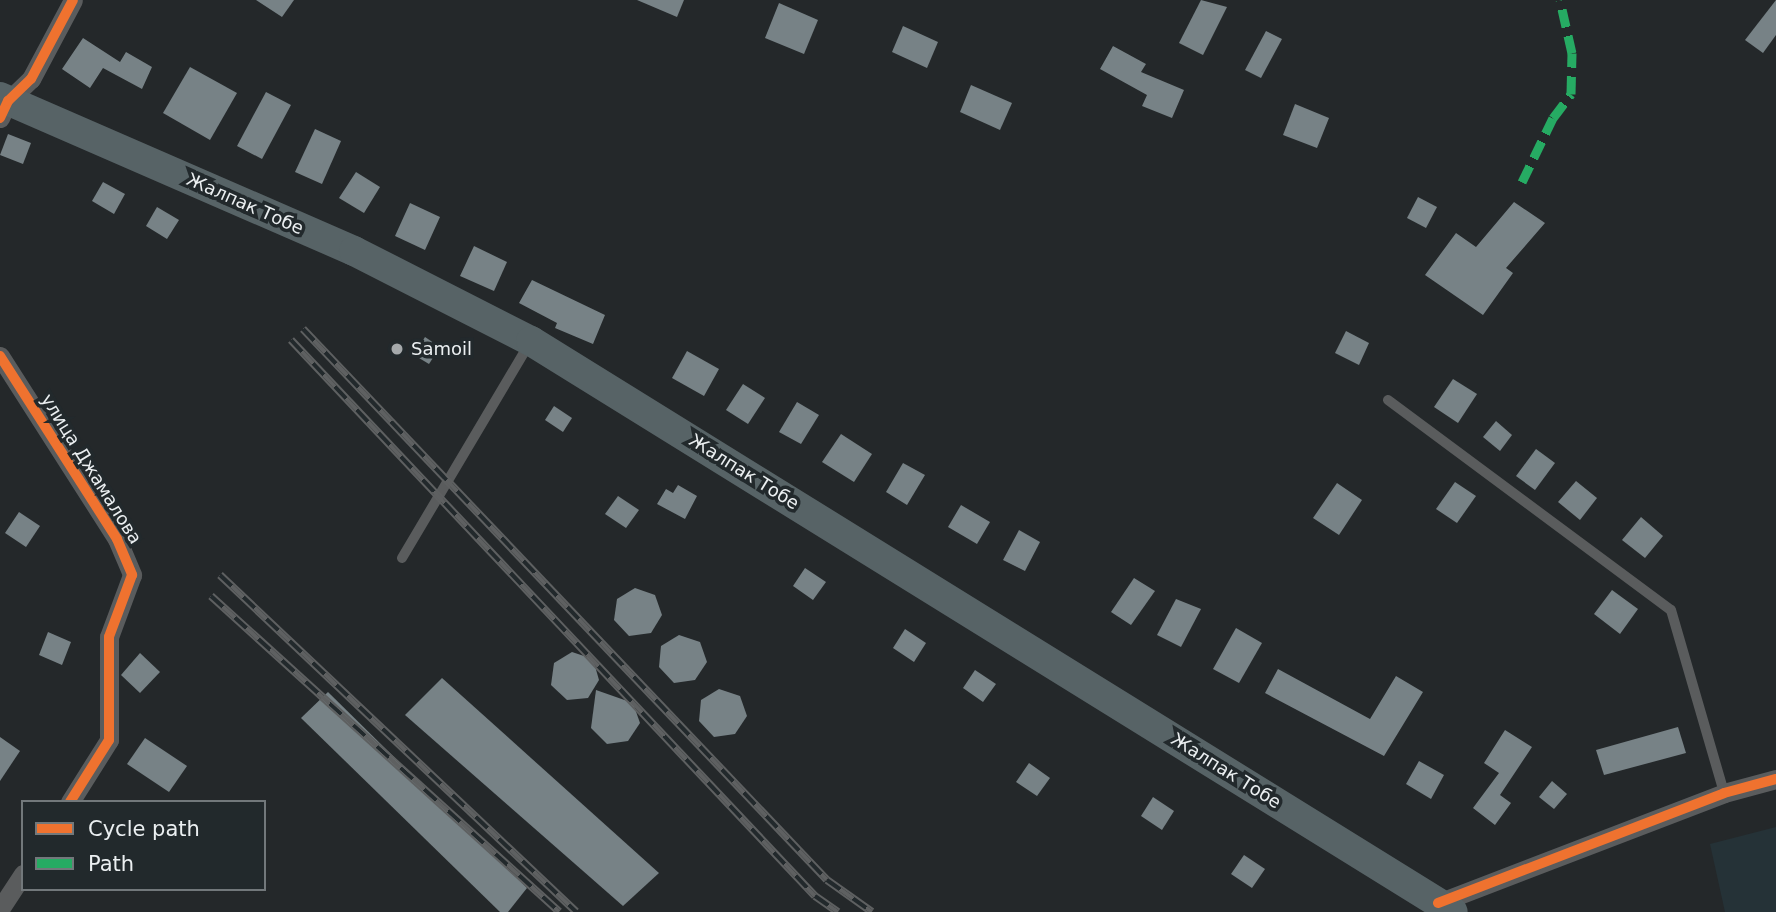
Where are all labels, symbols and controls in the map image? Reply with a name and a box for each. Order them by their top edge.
street label: Жалпак Тобе [183,169,307,239]
place label: Samoil [411,338,472,360]
marker: Samoil [389,341,405,357]
street label: улица Джамалова [36,390,146,548]
street label: Жалпак Тобе [685,430,803,514]
street label: Жалпак Тобе [1167,729,1285,813]
legend [21,800,266,891]
text: Cycle path [88,817,200,841]
text: Path [88,852,134,876]

